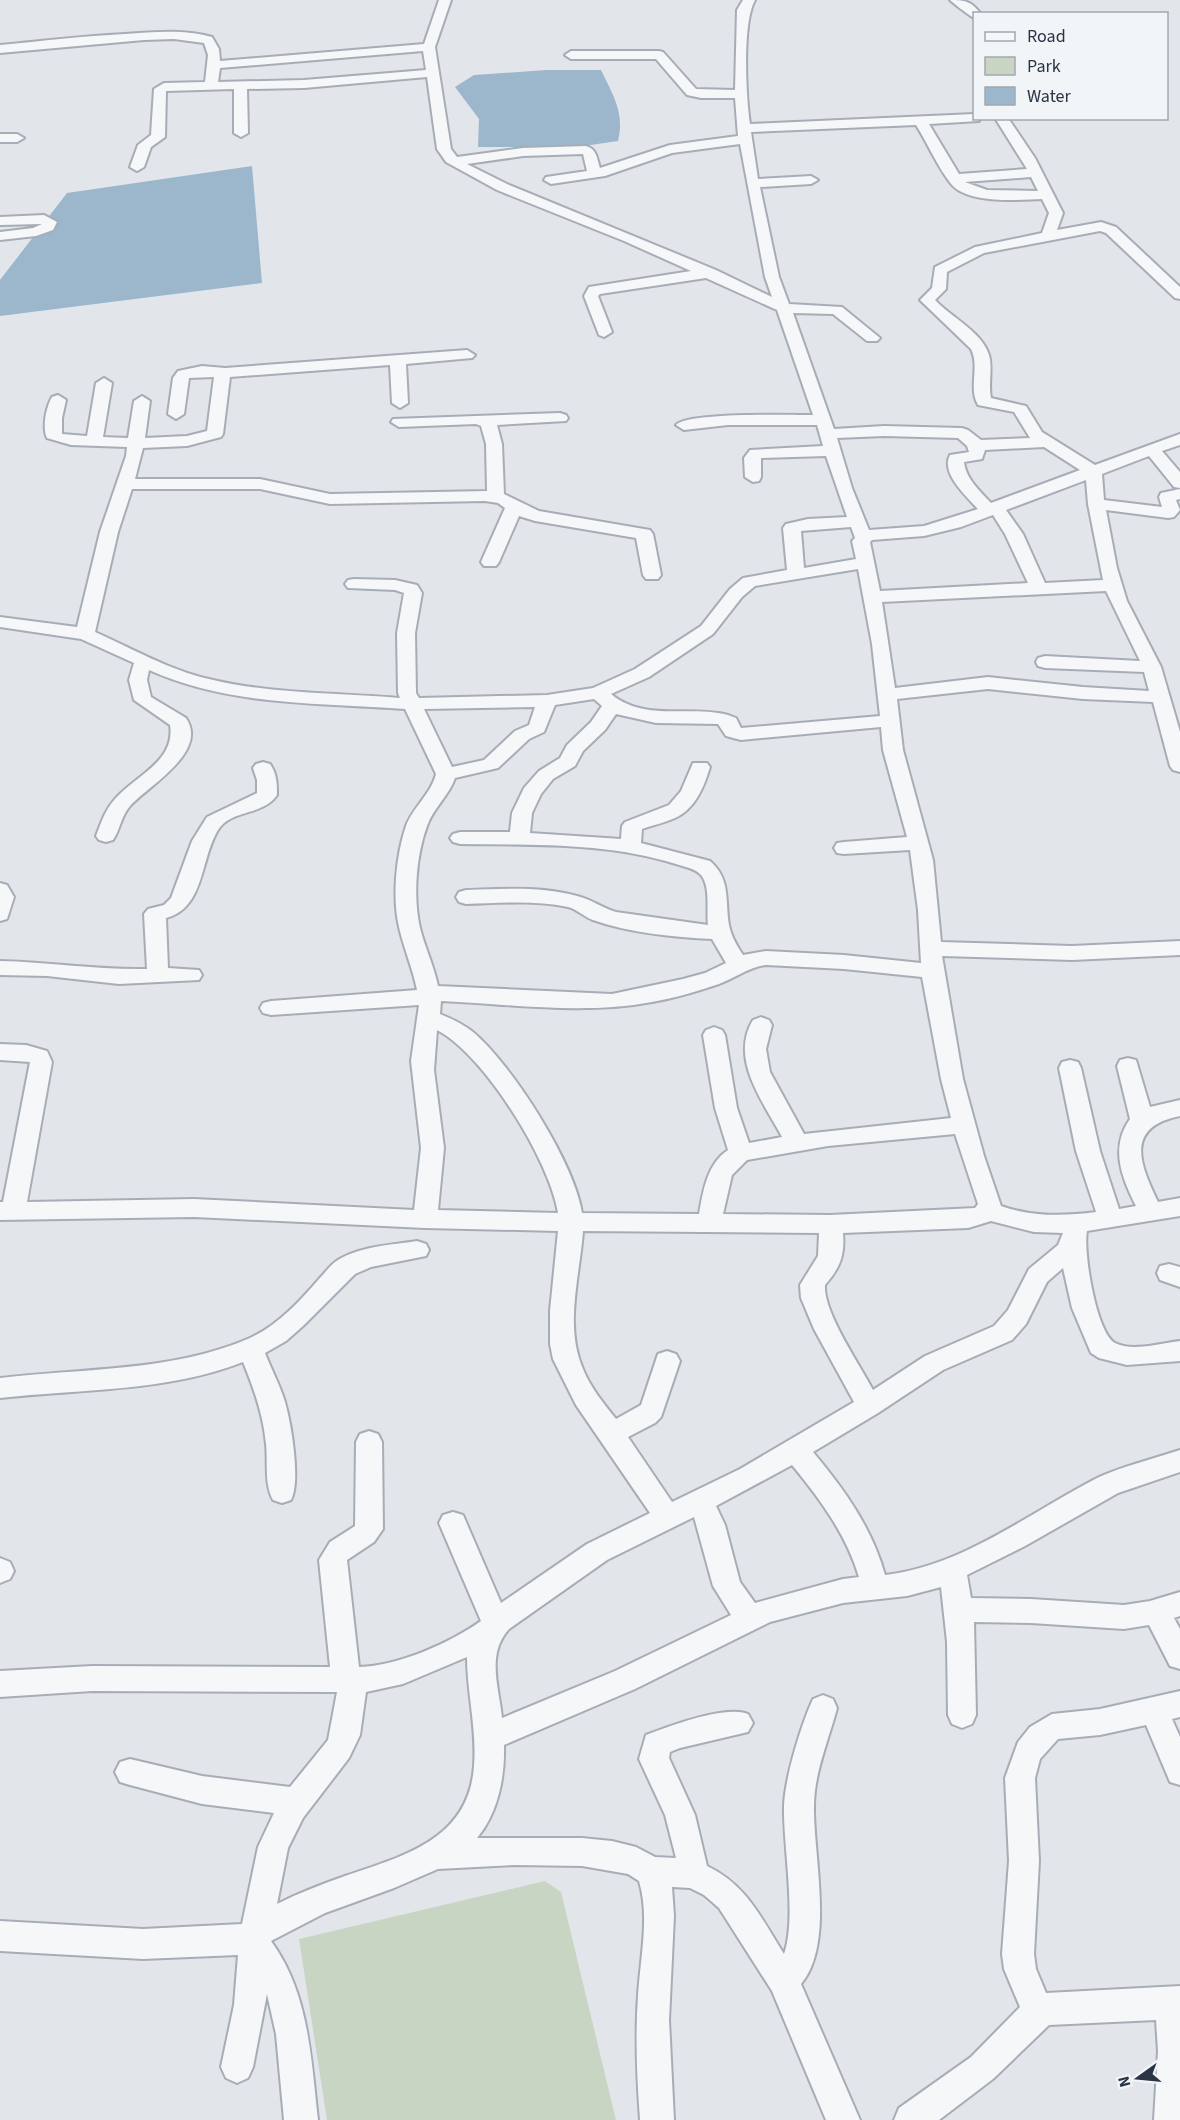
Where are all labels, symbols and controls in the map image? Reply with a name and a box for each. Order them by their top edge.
legend [973,12,1168,120]
text: Road [1027,24,1066,49]
text: Park [1027,54,1061,79]
text: Water [1027,84,1071,109]
north arrow [1108,2048,1168,2108]
text: N [1112,2074,1136,2090]

